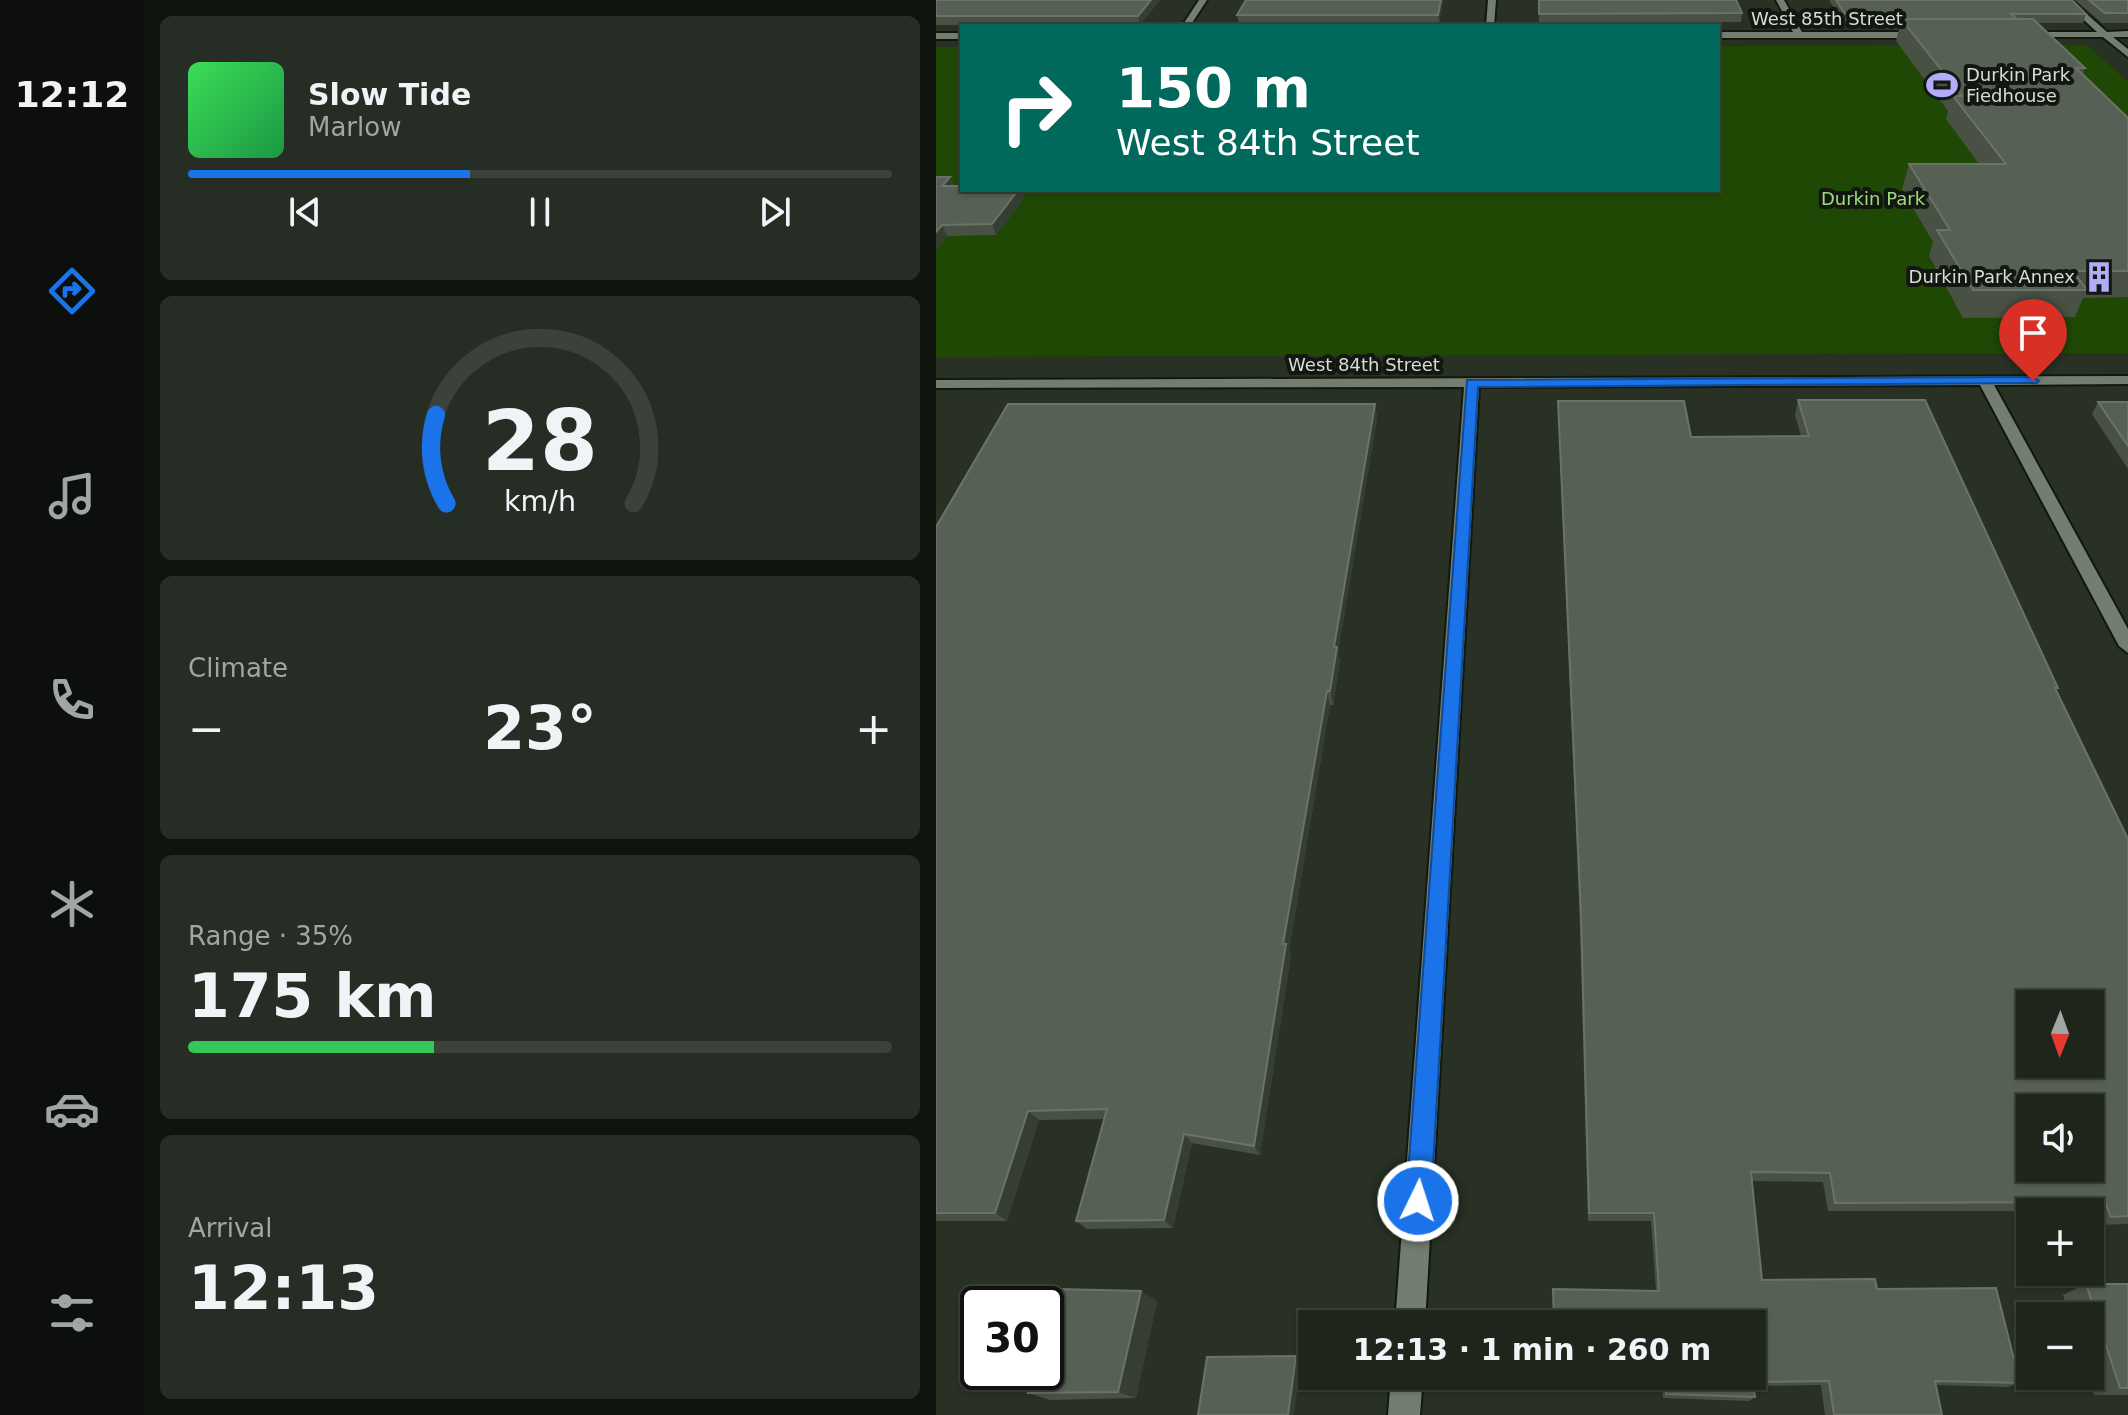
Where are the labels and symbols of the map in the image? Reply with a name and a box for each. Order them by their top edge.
street label: West 85th Street [1751,8,1903,29]
place label: Durkin Park Fiedhouse [1966,64,2071,106]
sports icon: Durkin Park Fiedhouse [1925,68,1959,102]
park label: Durkin Park [1821,188,1926,209]
building icon: Durkin Park Annex [2082,260,2116,294]
place label: Durkin Park Annex [1909,266,2075,287]
pin [1999,299,2067,381]
street label: West 84th Street [1288,354,1440,375]
north arrow [2016,990,2104,1078]
position arrow [1376,1159,1460,1243]
speed limit sign: 30 [960,1286,1064,1390]

